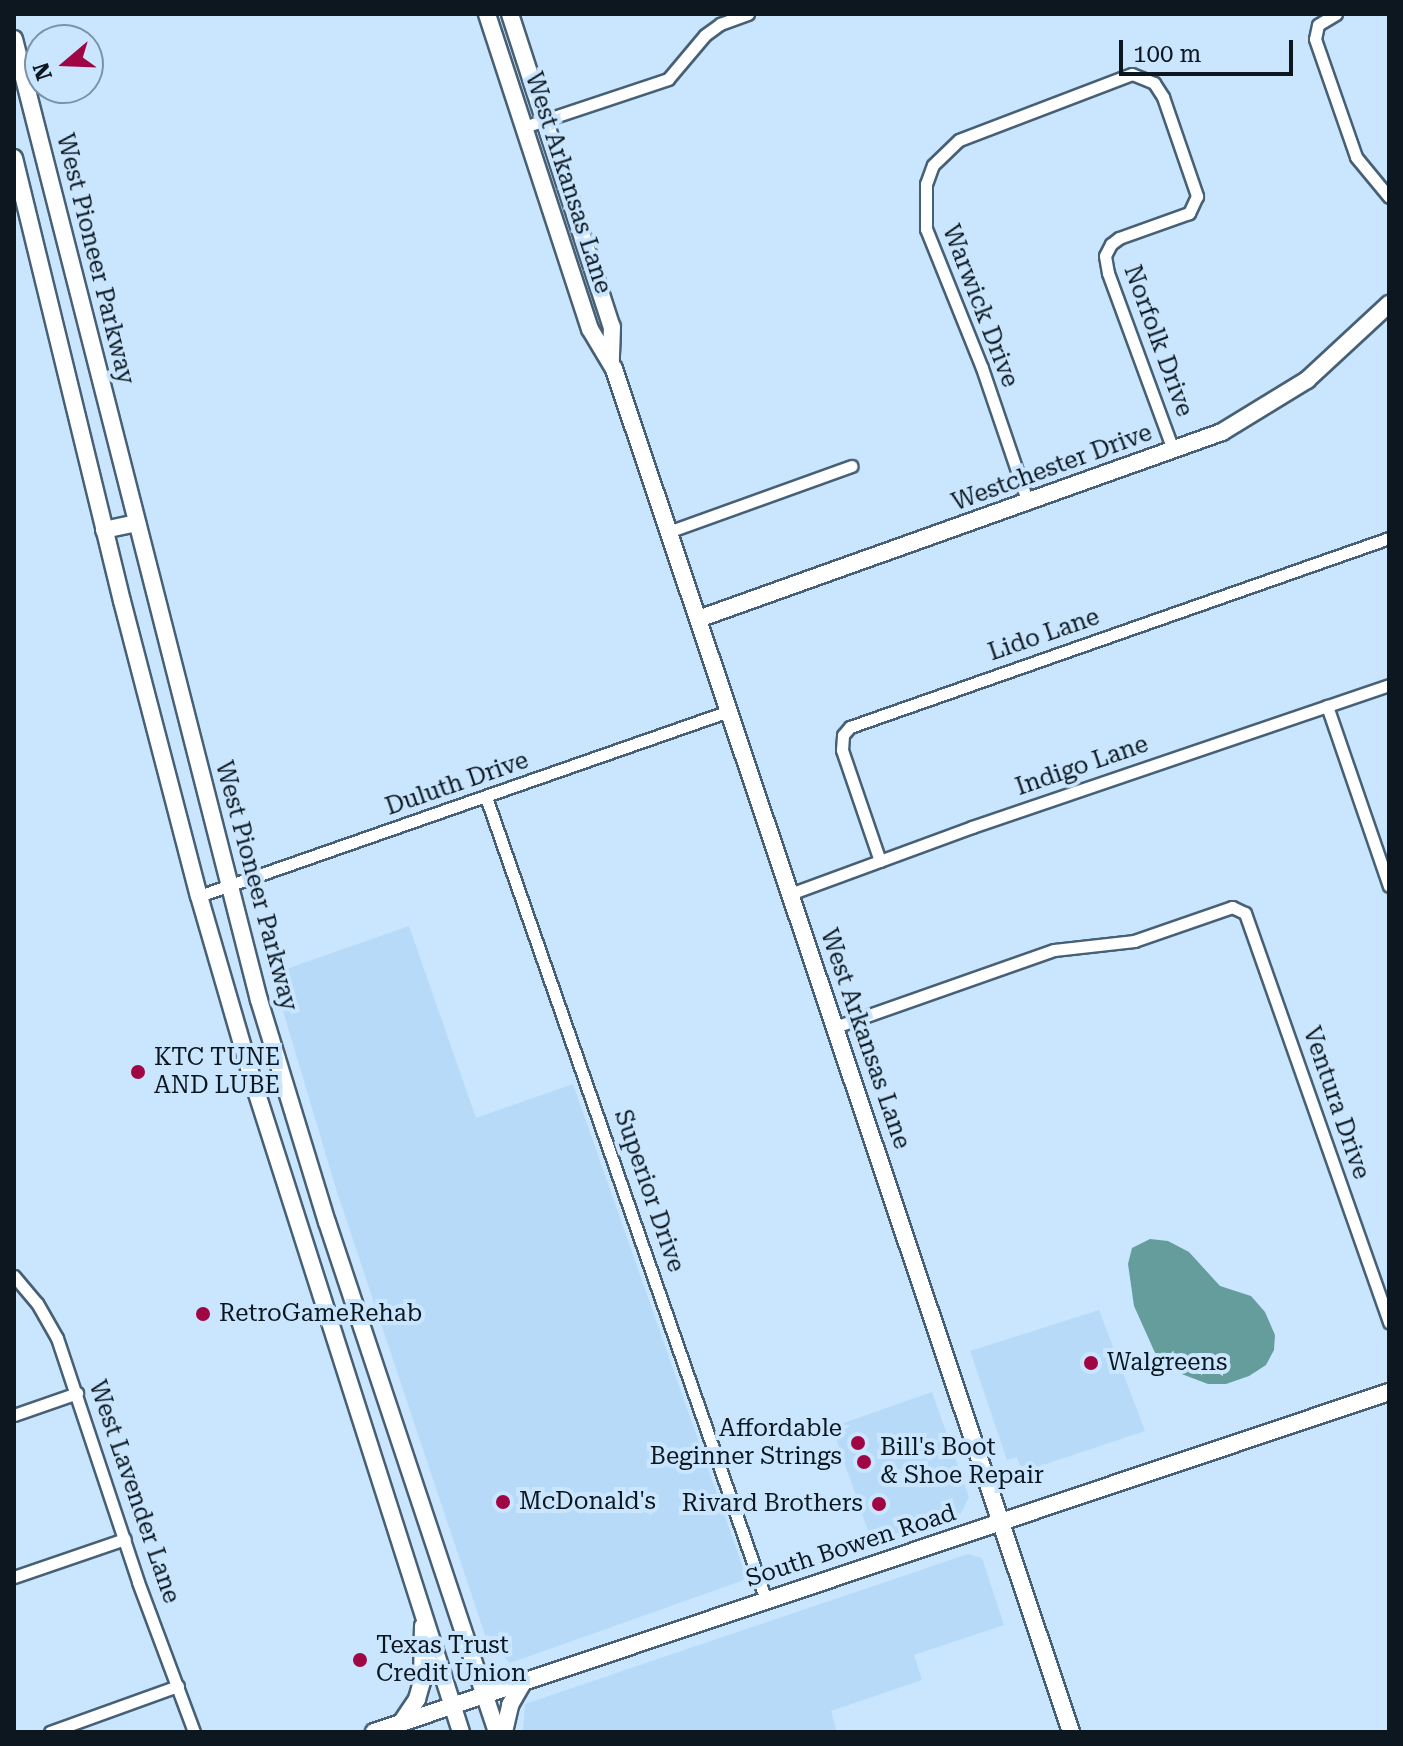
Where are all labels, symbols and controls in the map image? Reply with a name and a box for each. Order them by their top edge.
north arrow [24,24,104,104]
scale bar [1123,24,1297,74]
text: 100 m [1133,40,1201,68]
text: N [28,59,57,83]
street label: West Arkansas Lane [519,69,617,297]
street label: West Pioneer Parkway [50,131,140,387]
street label: Warwick Drive [936,221,1024,391]
street label: Norfolk Drive [1117,261,1199,421]
street label: Westchester Drive [948,418,1156,518]
street label: Lido Lane [985,603,1103,667]
street label: Indigo Lane [1012,730,1152,802]
street label: Duluth Drive [382,746,532,822]
street label: West Pioneer Parkway [209,758,303,1014]
street label: West Arkansas Lane [814,925,916,1153]
street label: Ventura Drive [1296,1023,1376,1183]
place label: KTC TUNE AND LUBE [154,1044,280,1100]
marker: KTC TUNE AND LUBE [129,1063,147,1081]
street label: Superior Drive [608,1106,690,1276]
place label: RetroGameRehab [219,1300,422,1328]
marker: RetroGameRehab [194,1305,212,1323]
place label: Walgreens [1107,1349,1227,1377]
marker: Walgreens [1082,1354,1100,1372]
street label: West Lavender Lane [82,1377,186,1607]
place label: Affordable Beginner Strings [650,1415,842,1471]
marker: Affordable Beginner Strings [849,1434,867,1452]
place label: Bill's Boot & Shoe Repair [880,1434,1044,1490]
marker: Bill's Boot & Shoe Repair [855,1453,873,1471]
place label: McDonald's [519,1488,656,1516]
place label: Rivard Brothers [682,1490,863,1518]
marker: McDonald's [494,1493,512,1511]
marker: Rivard Brothers [870,1495,888,1513]
street label: South Bowen Road [742,1498,960,1594]
place label: Texas Trust Credit Union [376,1632,526,1688]
marker: Texas Trust Credit Union [351,1651,369,1669]

